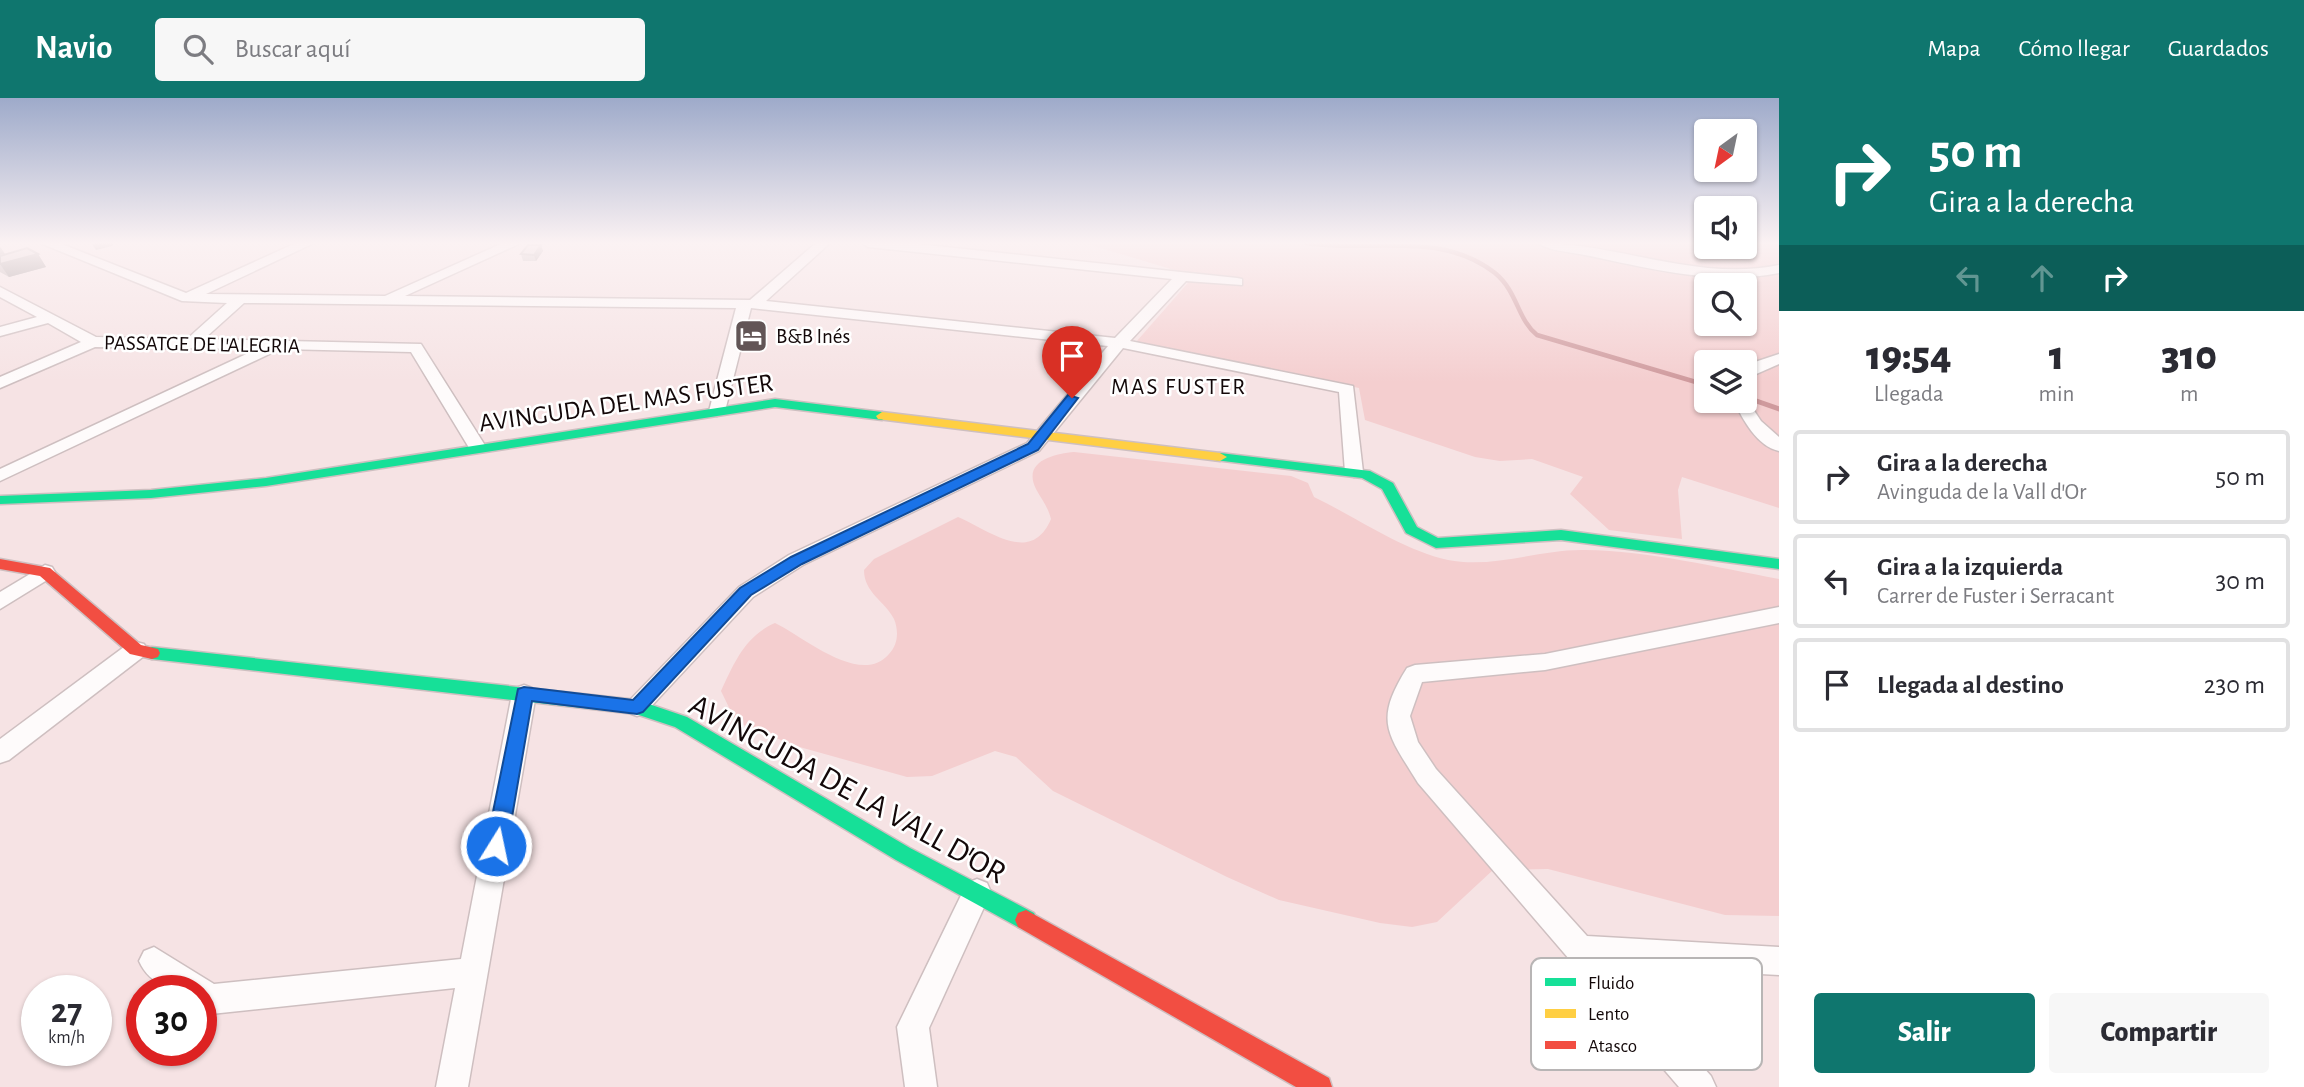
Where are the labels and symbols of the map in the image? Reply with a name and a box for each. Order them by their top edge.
north arrow [1694,119,1757,182]
hotel icon: B&B Inés [732,317,770,355]
place label: B&B Inés [776,326,850,347]
pin [1042,326,1102,398]
street label: PASSATGE DE L'ALEGRIA [104,332,300,357]
street label: AVINGUDA DEL MAS FUSTER [477,369,775,437]
district label: MAS FUSTER [1111,376,1247,399]
street label: AVINGUDA DE LA VALL D'OR [684,688,1011,889]
position arrow [459,809,533,883]
legend [1531,958,1762,1070]
text: Fluido [1588,974,1634,993]
speed limit sign: 30 [126,975,217,1066]
text: Lento [1588,1005,1629,1024]
text: Atasco [1588,1037,1637,1056]

